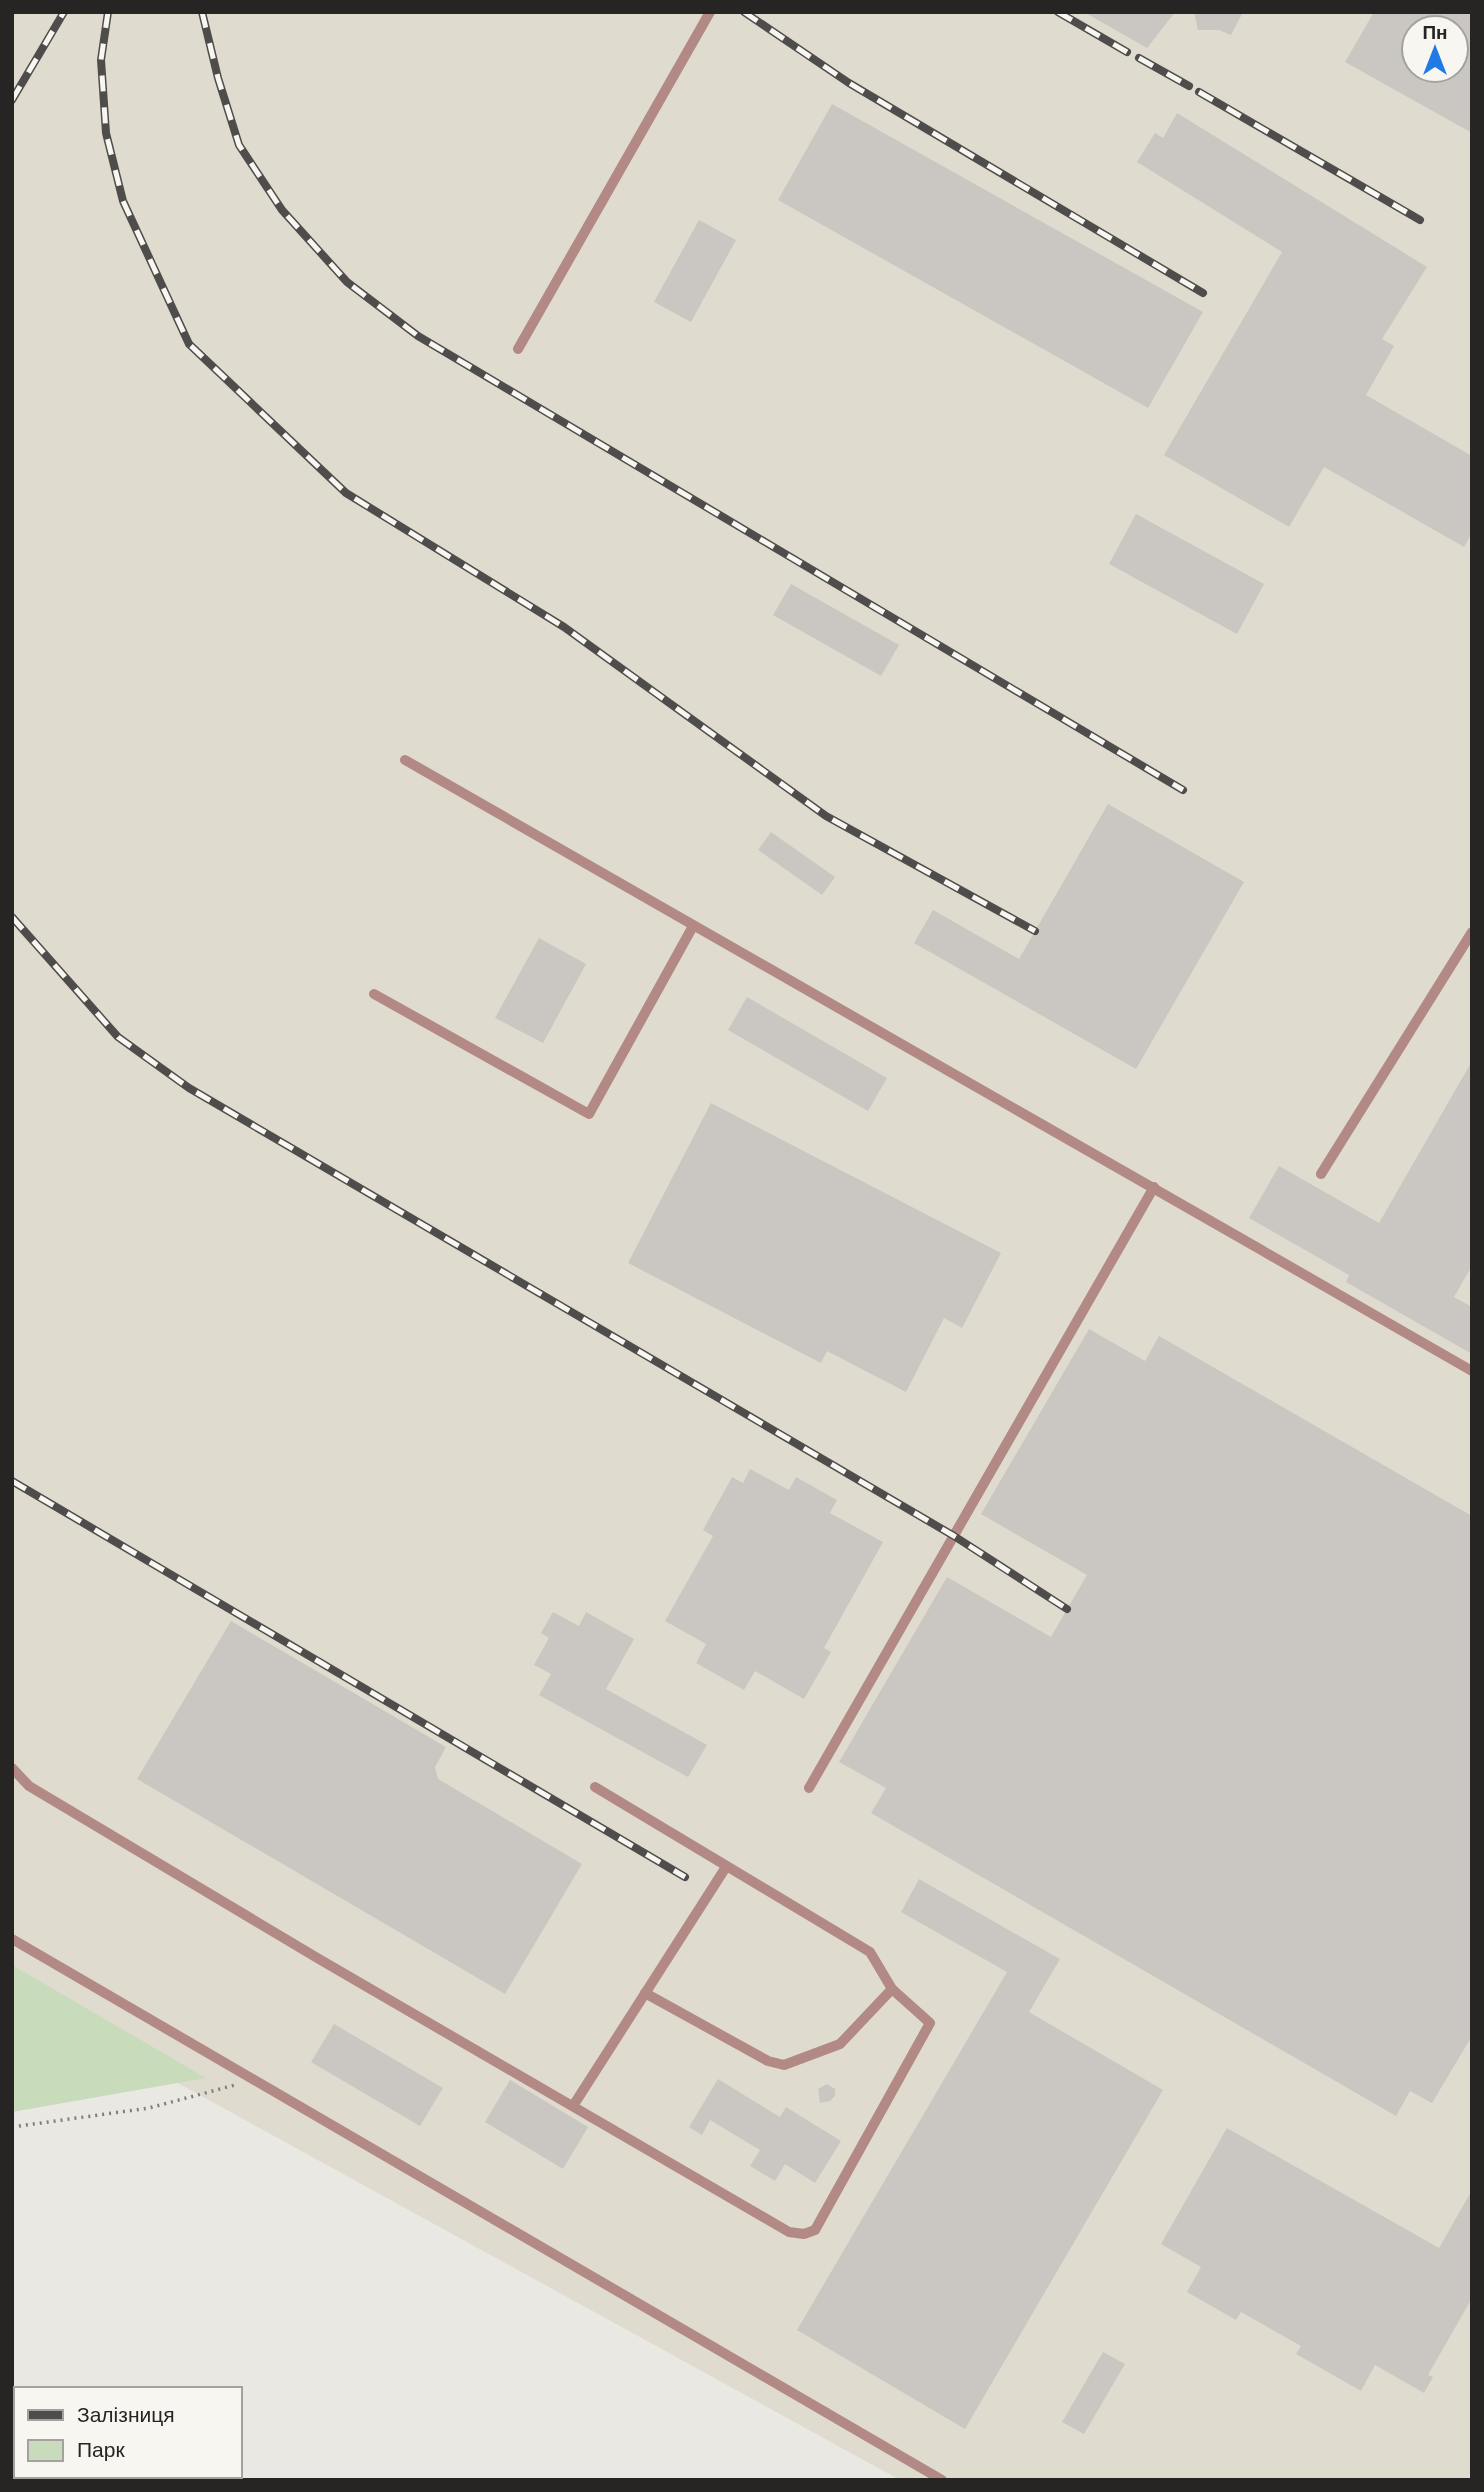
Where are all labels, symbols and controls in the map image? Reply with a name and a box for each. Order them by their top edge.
north arrow [1400,14,1470,84]
text: Пн [1422,22,1448,43]
legend [14,2387,242,2478]
text: Залізниця [77,2403,175,2426]
text: Парк [77,2438,125,2461]

